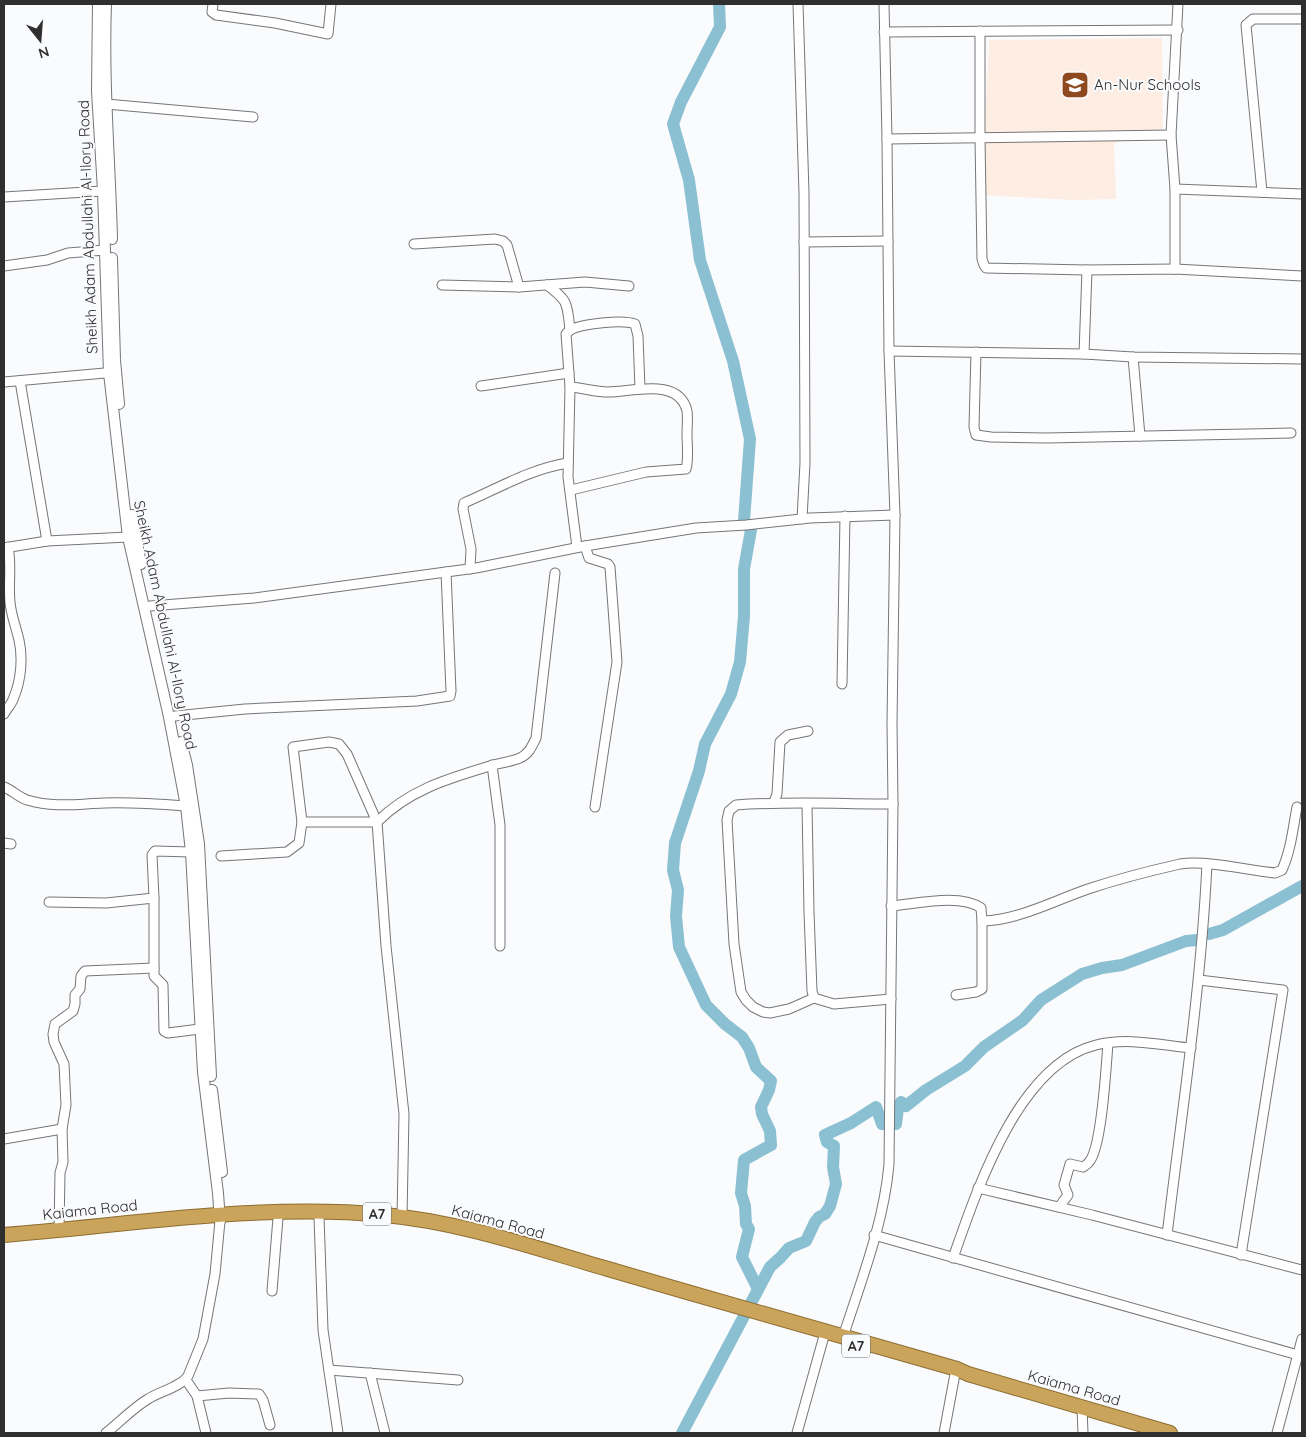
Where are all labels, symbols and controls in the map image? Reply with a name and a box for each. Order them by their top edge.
north arrow [15,15,65,65]
text: N [36,42,51,63]
school or university icon: An-Nur Schools [1060,70,1090,100]
place label: An-Nur Schools [1094,75,1201,94]
street label: Sheikh Adam Abdullahi Al-Ilory Road [74,100,101,354]
street label: Sheikh Adam Abdullahi Al-Ilory Road [130,499,201,751]
street label: Kaiama Road [41,1195,138,1224]
street label: Kaiama Road [449,1200,547,1243]
road number: A7 [363,1202,391,1226]
road number: A7 [842,1334,870,1358]
street label: Kaiama Road [1026,1365,1123,1410]

